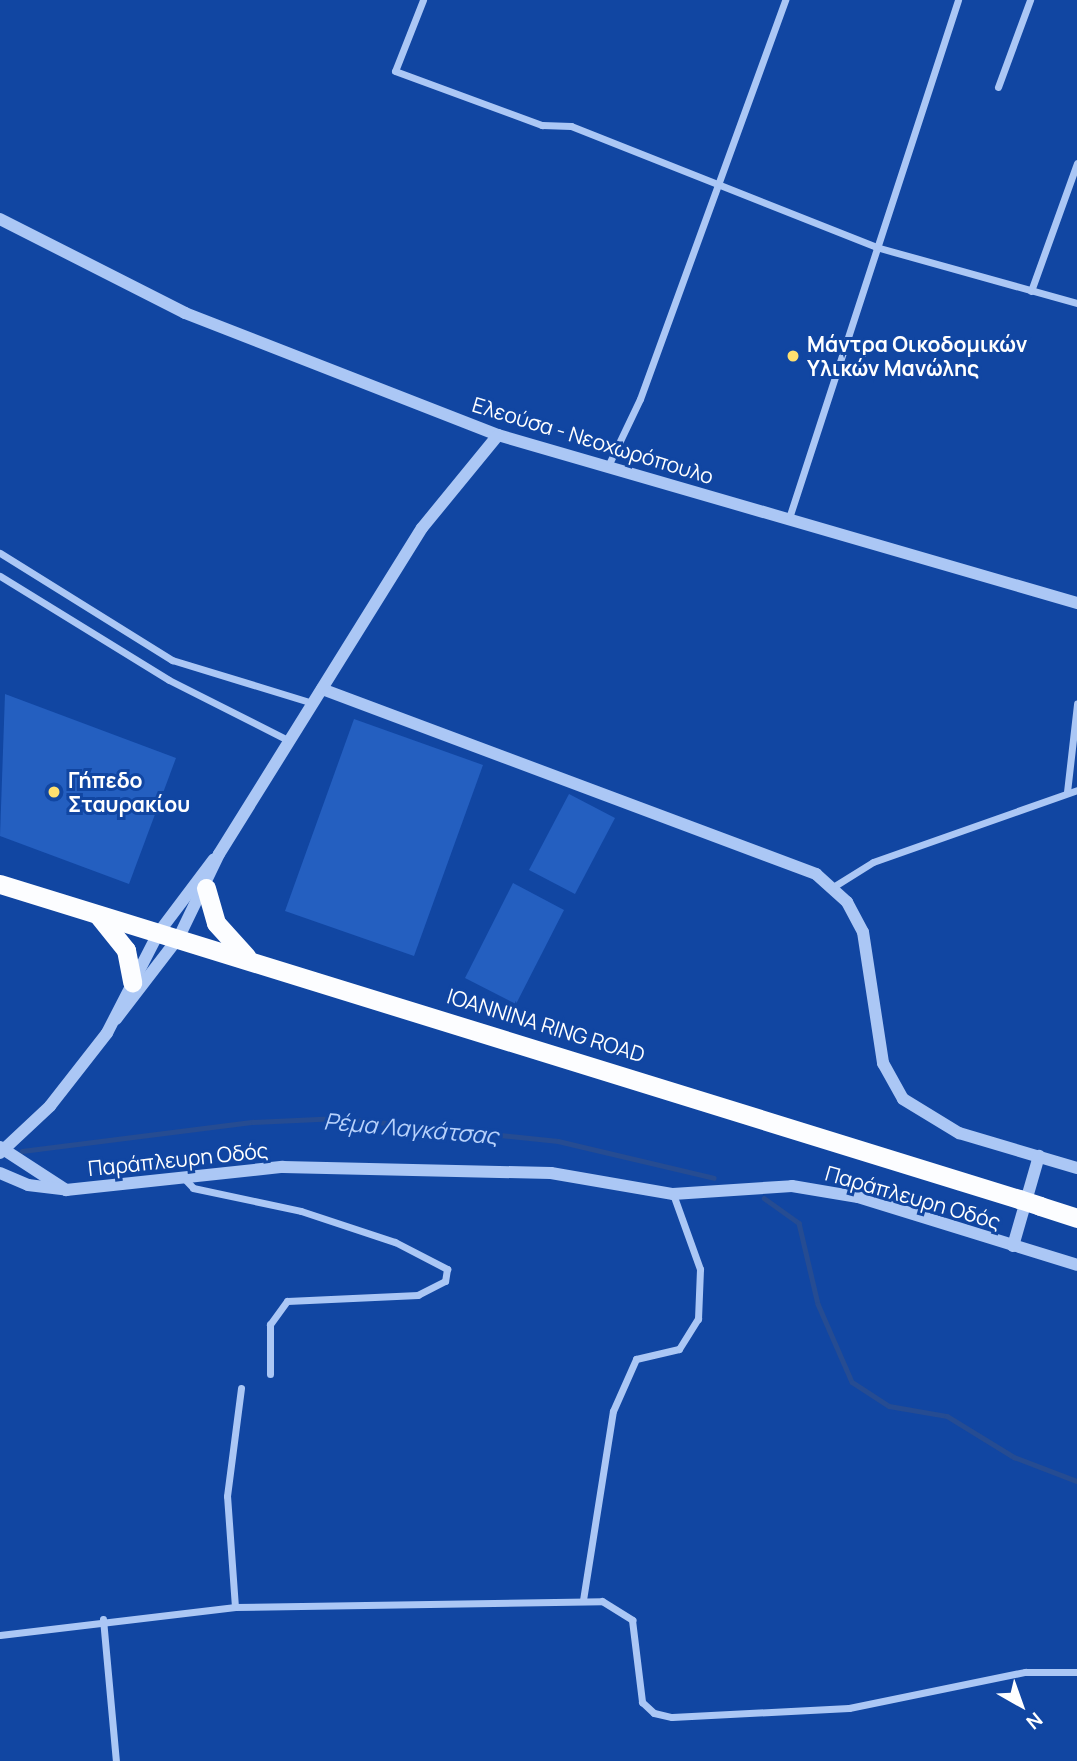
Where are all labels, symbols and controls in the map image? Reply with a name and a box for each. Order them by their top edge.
place label: Μάντρα Οικοδομικών Υλικών Μανώλης [807,331,1027,381]
marker: Μάντρα Οικοδομικών Υλικών Μανώλης [785,348,801,364]
street label: Ελεούσα - Νεοχωρόπουλο [469,391,717,489]
place label: Γήπεδο Σταυρακίου [68,767,190,817]
marker: Γήπεδο Σταυρακίου [46,784,62,800]
street label: IOANNINA RING ROAD [444,983,648,1067]
water label: Ρέμα Λαγκάτσας [323,1107,499,1149]
street label: Παράπλευρη Οδός [87,1137,269,1181]
street label: Παράπλευρη Οδός [822,1160,1004,1234]
north arrow [986,1670,1056,1740]
text: N [1021,1707,1048,1735]

